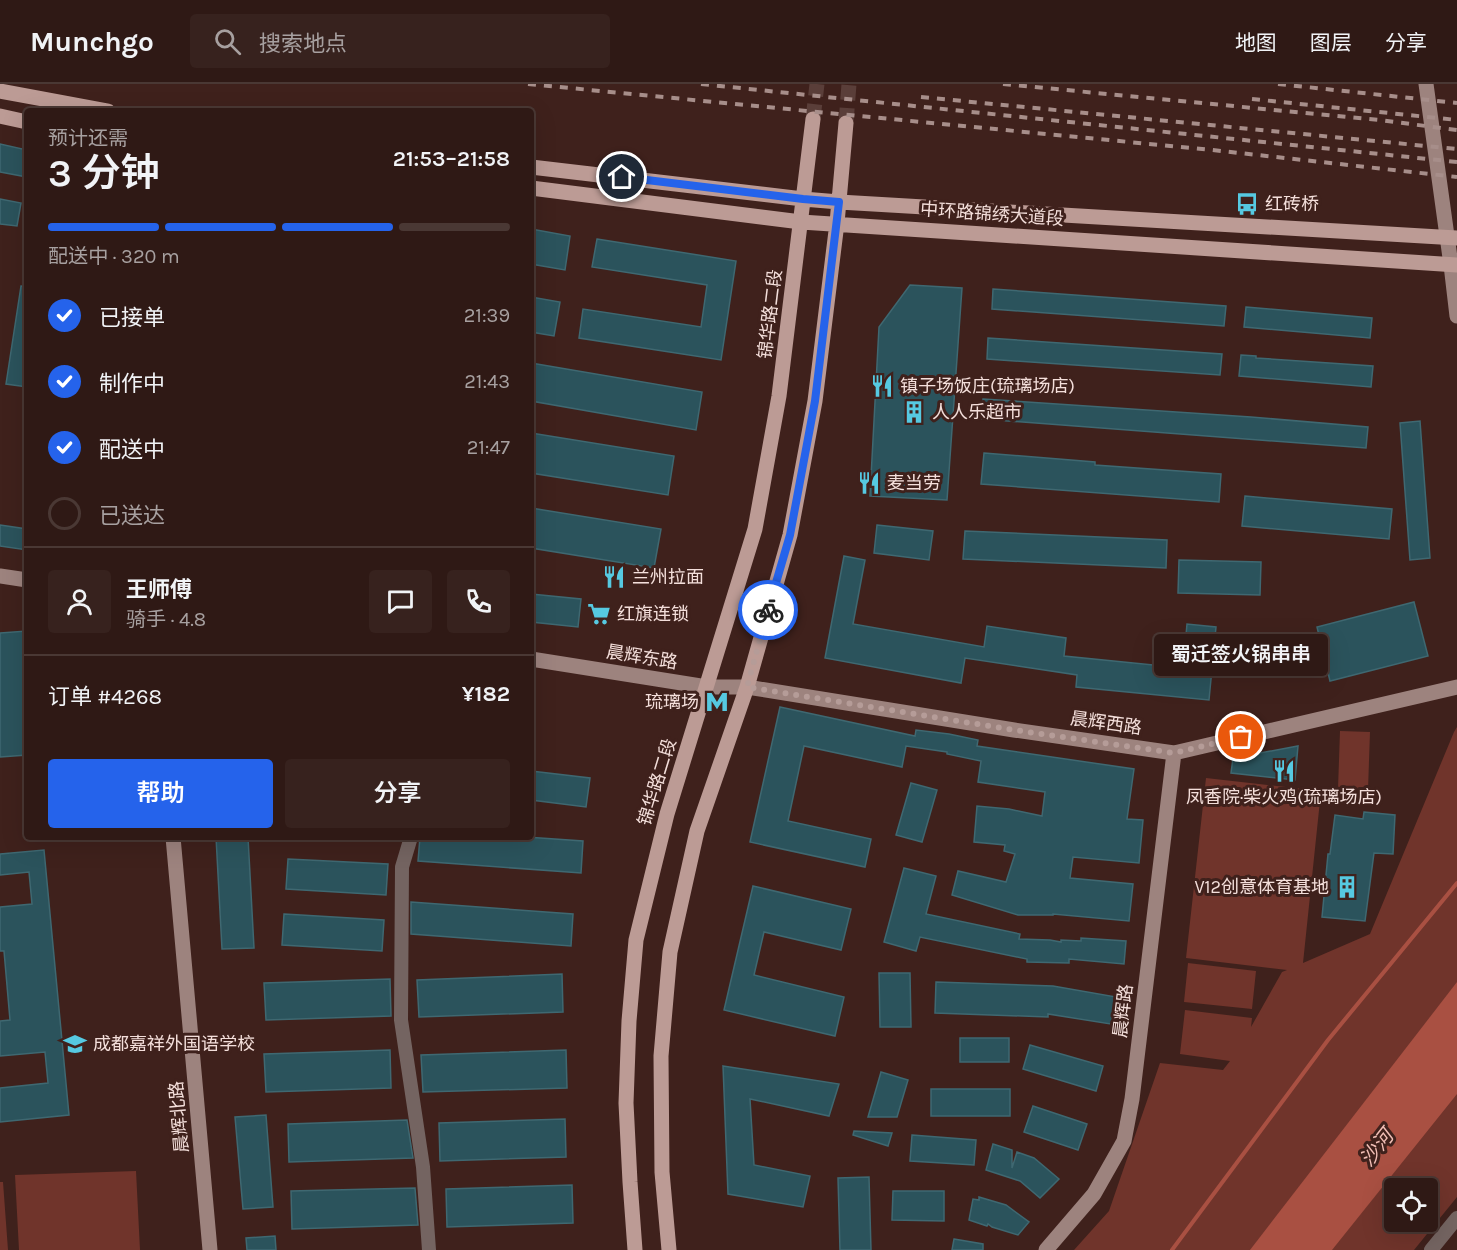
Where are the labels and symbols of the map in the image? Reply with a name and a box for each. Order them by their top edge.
pin [596,151,647,202]
bus stop icon: 红砖桥 [1234,191,1260,217]
place label: 红砖桥 [1265,193,1319,215]
street label: 中环路锦绣大道段 [919,198,1065,230]
street label: 锦华路二段 [754,268,786,360]
restaurant icon: 镇子场饭庄(琉璃场店) [869,373,895,399]
place label: 镇子场饭庄(琉璃场店) [900,375,1075,397]
building icon: 人人乐超市 [901,399,927,425]
place label: 人人乐超市 [932,401,1022,423]
restaurant icon: 麦当劳 [856,470,882,496]
place label: 麦当劳 [887,472,941,494]
restaurant icon: 兰州拉面 [601,564,627,590]
place label: 兰州拉面 [632,566,704,588]
courier [738,580,798,640]
supermarket icon: 红旗连锁 [586,601,612,627]
place label: 红旗连锁 [617,603,689,625]
callout: 蜀迁签火锅串串 [1154,635,1328,677]
street label: 晨辉东路 [605,641,679,673]
metro station icon: 琉璃场 [704,689,730,715]
place label: 琉璃场 [645,691,699,713]
street label: 晨辉西路 [1069,707,1143,739]
pin [1215,711,1266,762]
street label: 锦华路二段 [633,736,681,828]
restaurant icon: 凤香院·柴火鸡(琉璃场店) [1271,758,1297,784]
place label: 凤香院·柴火鸡(琉璃场店) [1186,786,1382,808]
building icon: V12创意体育基地 [1334,874,1360,900]
place label: V12创意体育基地 [1194,876,1329,898]
street label: 晨辉路 [1109,983,1137,1039]
school or university icon: 成都嘉祥外国语学校 [62,1031,88,1057]
place label: 成都嘉祥外国语学校 [93,1033,255,1055]
street label: 晨辉北路 [165,1080,193,1154]
water label: 沙河 [1356,1122,1401,1171]

